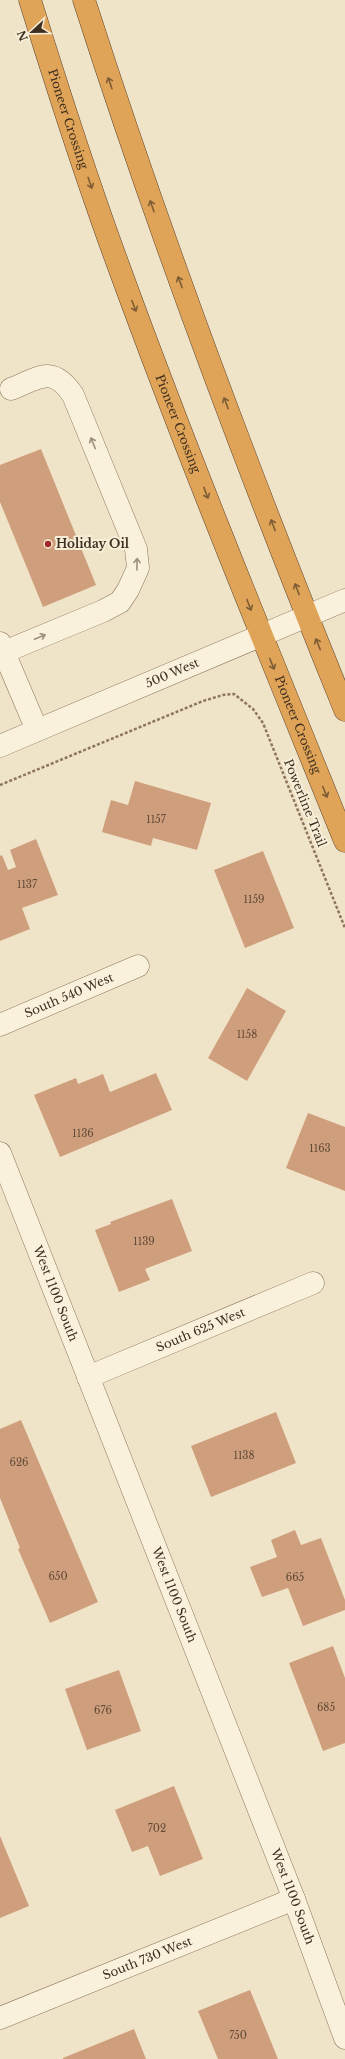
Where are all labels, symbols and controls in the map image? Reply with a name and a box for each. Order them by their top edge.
north arrow [12,12,52,52]
text: N [14,28,31,43]
street label: Pioneer Crossing [45,67,92,172]
one-way arrow [106,78,114,90]
one-way arrow [87,177,94,190]
one-way arrow [148,201,156,213]
one-way arrow [175,276,183,288]
one-way arrow [131,300,138,312]
street label: Pioneer Crossing [153,372,205,476]
one-way arrow [222,398,230,410]
one-way arrow [89,437,96,449]
one-way arrow [202,486,210,498]
one-way arrow [268,519,276,531]
place label: Holiday Oil [56,536,130,551]
marker: Holiday Oil [43,539,53,549]
one-way arrow [133,558,141,571]
one-way arrow [292,583,300,595]
one-way arrow [246,599,254,611]
one-way arrow [33,633,45,641]
one-way arrow [314,638,322,650]
street label: 500 West [143,654,202,691]
one-way arrow [269,657,277,669]
street label: Pioneer Crossing [272,673,325,777]
street label: Powerline Trail [281,757,330,849]
one-way arrow [322,785,330,797]
house number: 1157 [146,813,167,826]
house number: 1137 [17,878,38,891]
house number: 1159 [243,893,265,906]
street label: South 540 West [22,969,116,1021]
house number: 1158 [237,1028,257,1041]
house number: 1136 [72,1127,94,1140]
house number: 1163 [309,1142,331,1155]
house number: 1139 [133,1235,155,1248]
street label: West 1100 South [30,1242,81,1343]
street label: South 625 West [154,1304,247,1355]
house number: 1138 [233,1449,255,1462]
house number: 626 [9,1456,29,1469]
street label: West 1100 South [149,1544,200,1645]
house number: 650 [48,1570,68,1583]
house number: 665 [286,1571,305,1584]
house number: 685 [317,1701,335,1714]
house number: 676 [94,1704,112,1717]
house number: 702 [148,1822,166,1835]
street label: West 1100 South [267,1845,318,1946]
street label: South 730 West [100,1933,194,1983]
house number: 750 [229,2029,247,2042]

